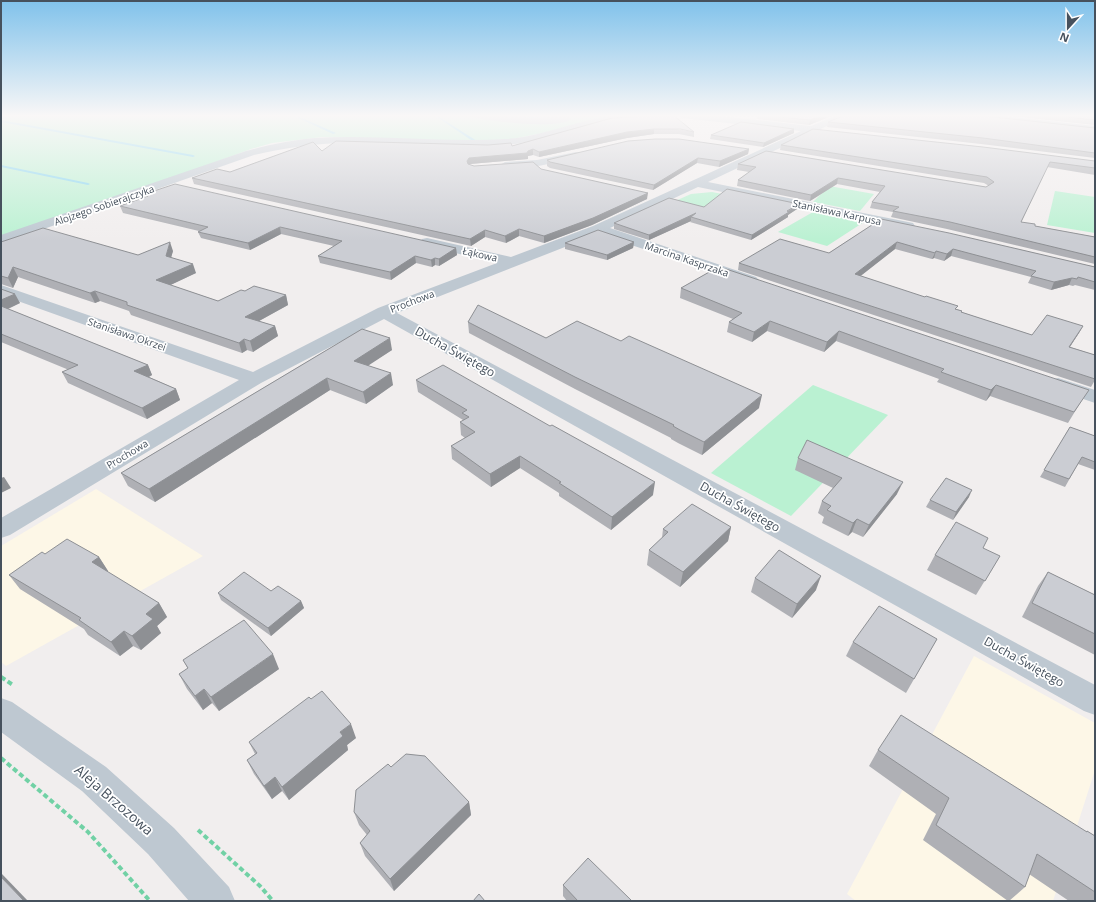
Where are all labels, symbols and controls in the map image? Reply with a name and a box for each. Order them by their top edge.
north arrow [1048,8,1088,48]
text: N [1057,29,1071,46]
street label: Alojzego Sobierajczyka [52,181,156,229]
street label: Stanisława Karpusa [791,196,883,228]
street label: Marcina Kasprzaka [643,238,731,280]
street label: Łąkowa [461,243,499,265]
street label: Prochowa [388,286,436,316]
street label: Stanisława Okrzei [86,314,168,354]
street label: Ducha Świętego [412,322,498,381]
street label: Prochowa [104,436,150,472]
street label: Ducha Świętego [697,477,783,536]
street label: Ducha Świętego [981,632,1067,691]
street label: Aleja Brzozowa [71,760,158,839]

